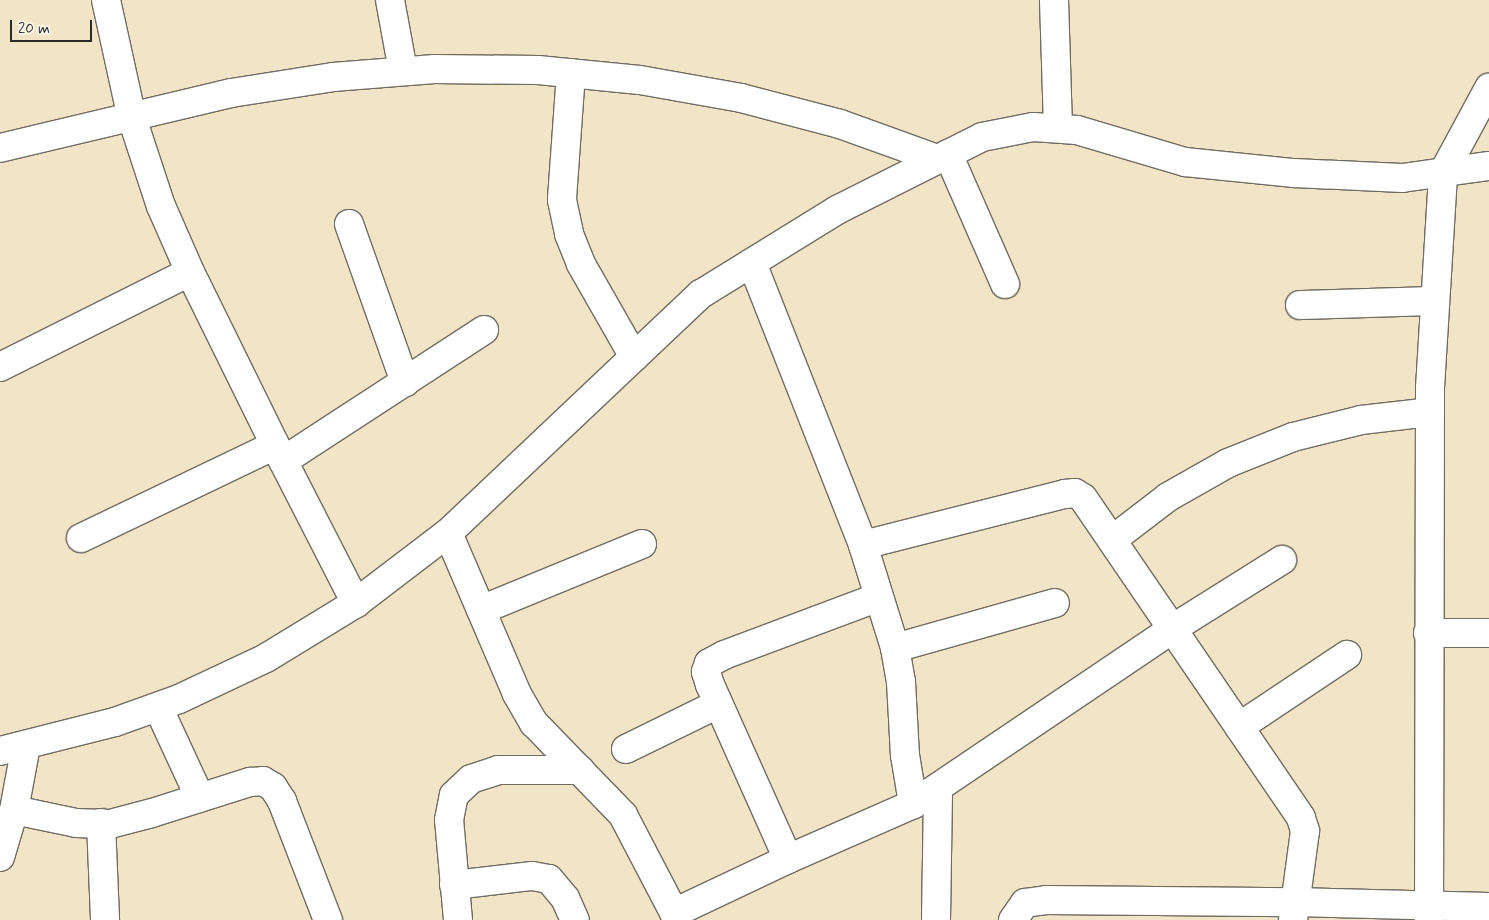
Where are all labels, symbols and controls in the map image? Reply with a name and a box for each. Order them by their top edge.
scale bar [12,10,95,42]
text: 20 m [18,19,50,39]

